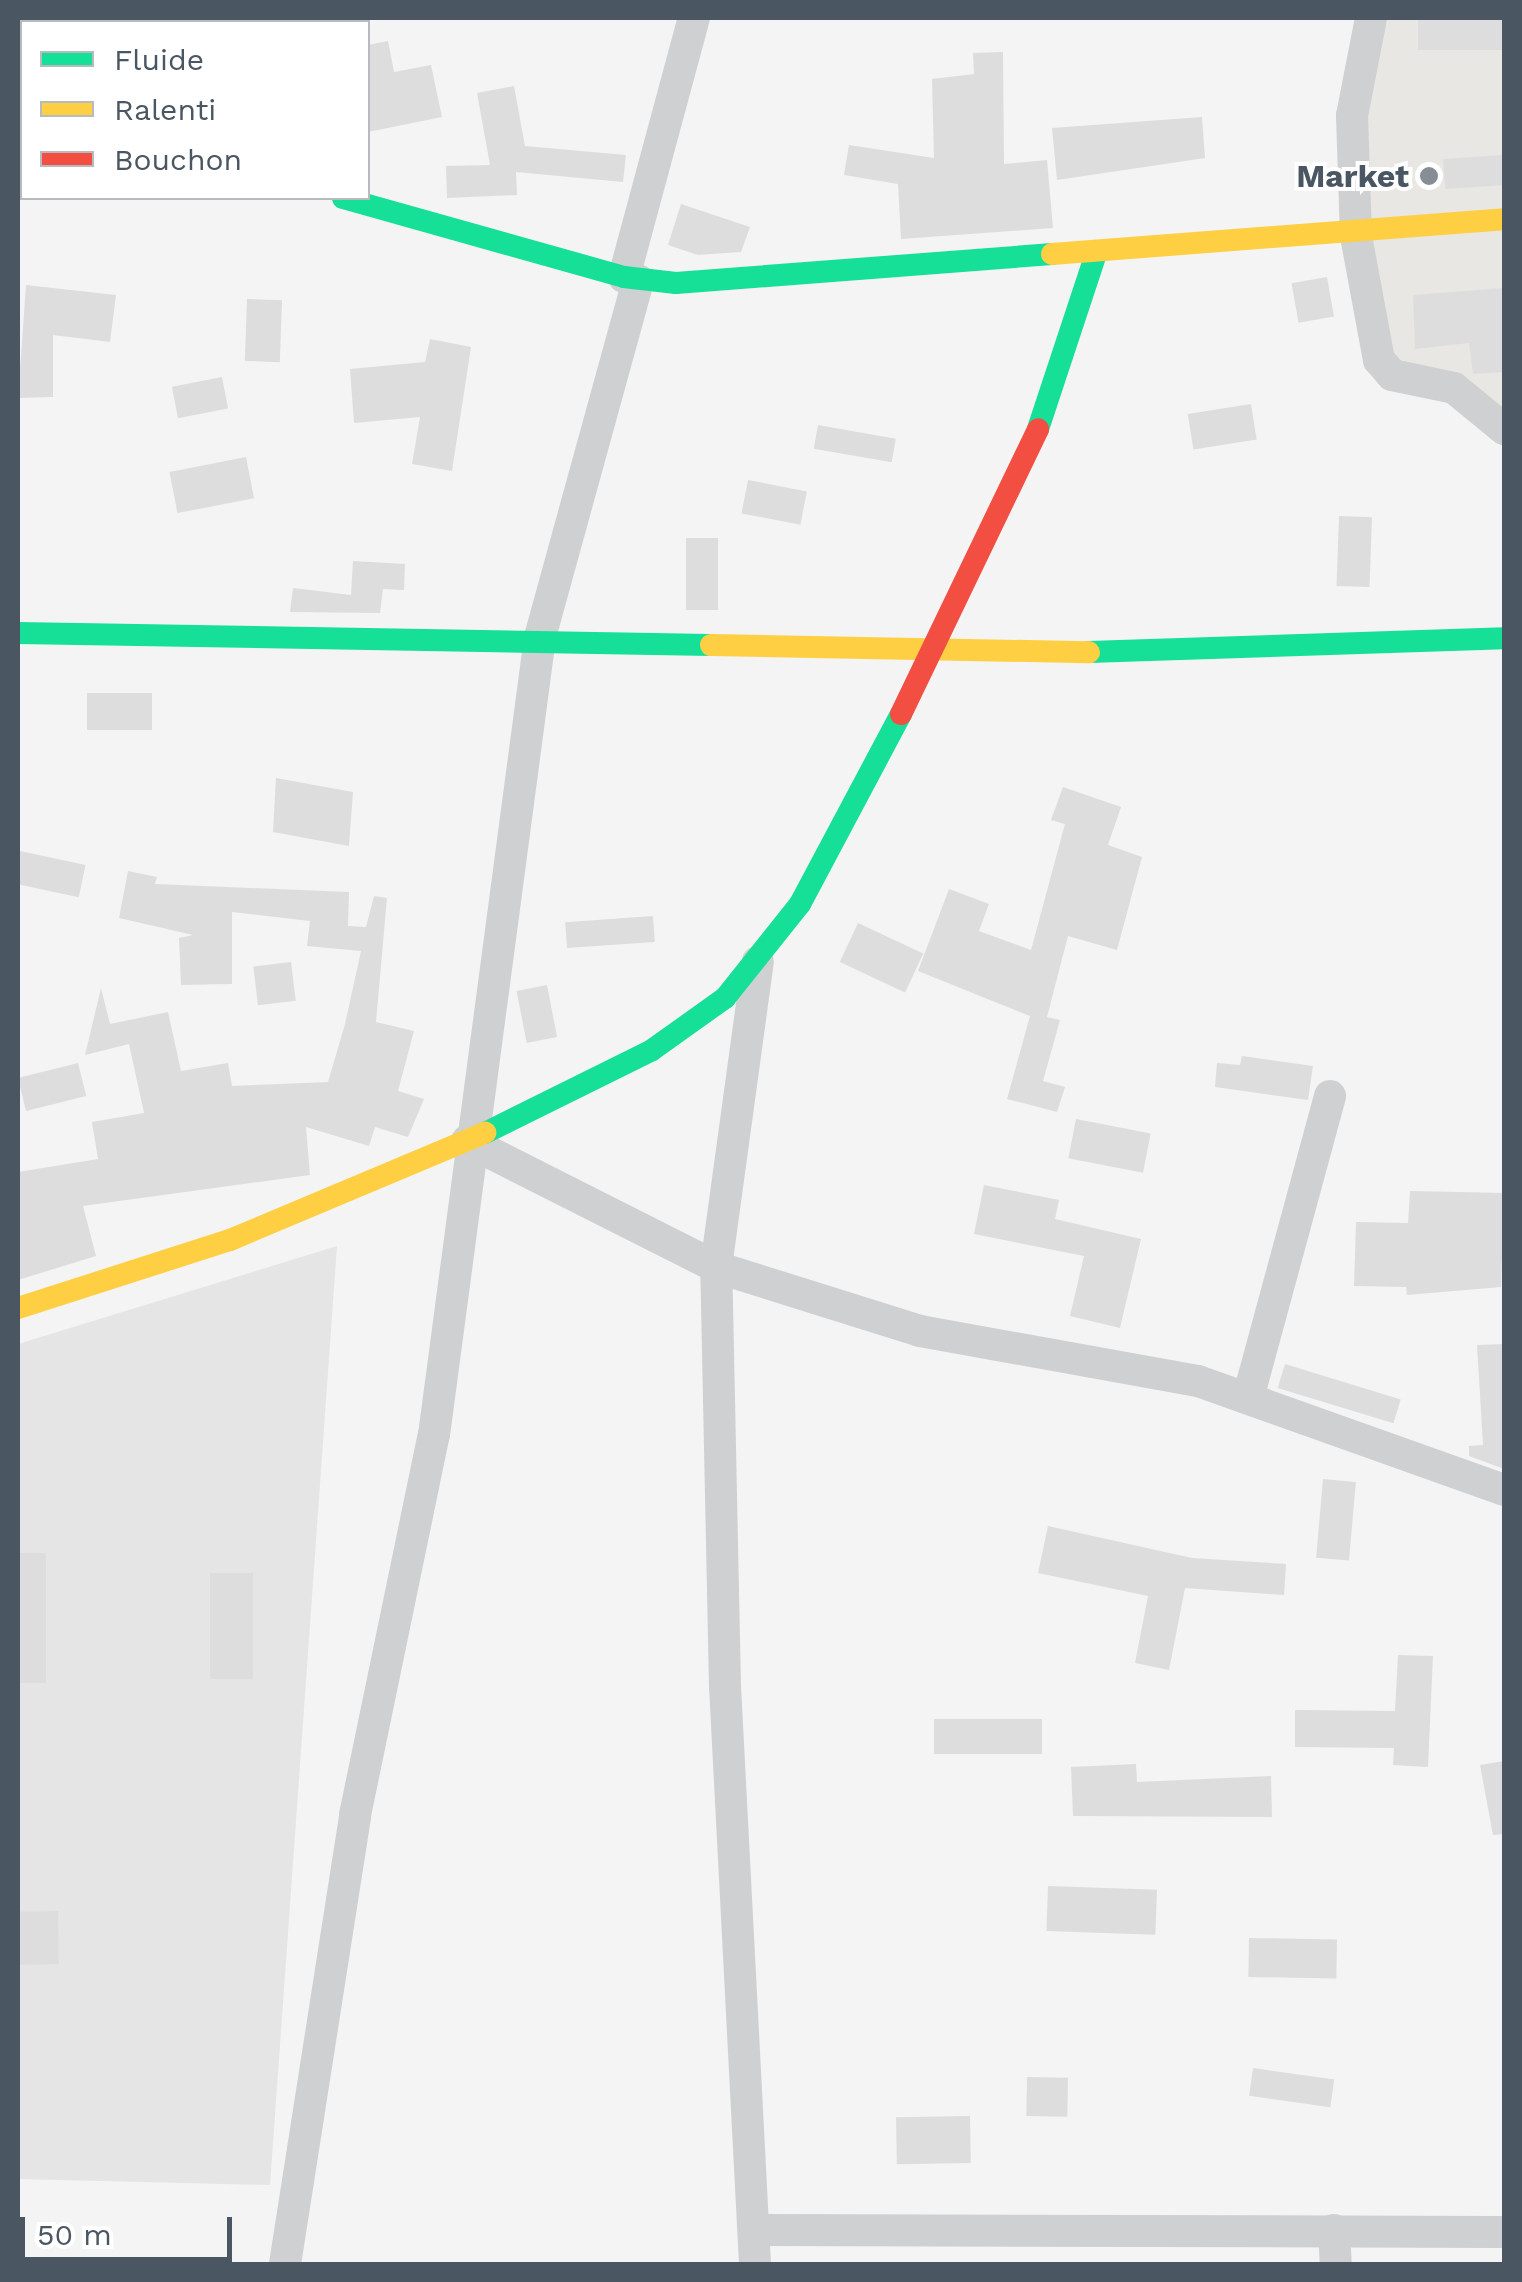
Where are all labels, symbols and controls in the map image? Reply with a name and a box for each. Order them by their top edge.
legend [20,20,370,200]
text: Fluide [114,42,204,77]
text: Ralenti [114,92,216,127]
text: Bouchon [114,142,242,177]
place label: Market [1296,157,1409,195]
marker: Market [1418,165,1440,187]
scale bar [25,2197,238,2259]
text: 50 m [37,2217,112,2252]

